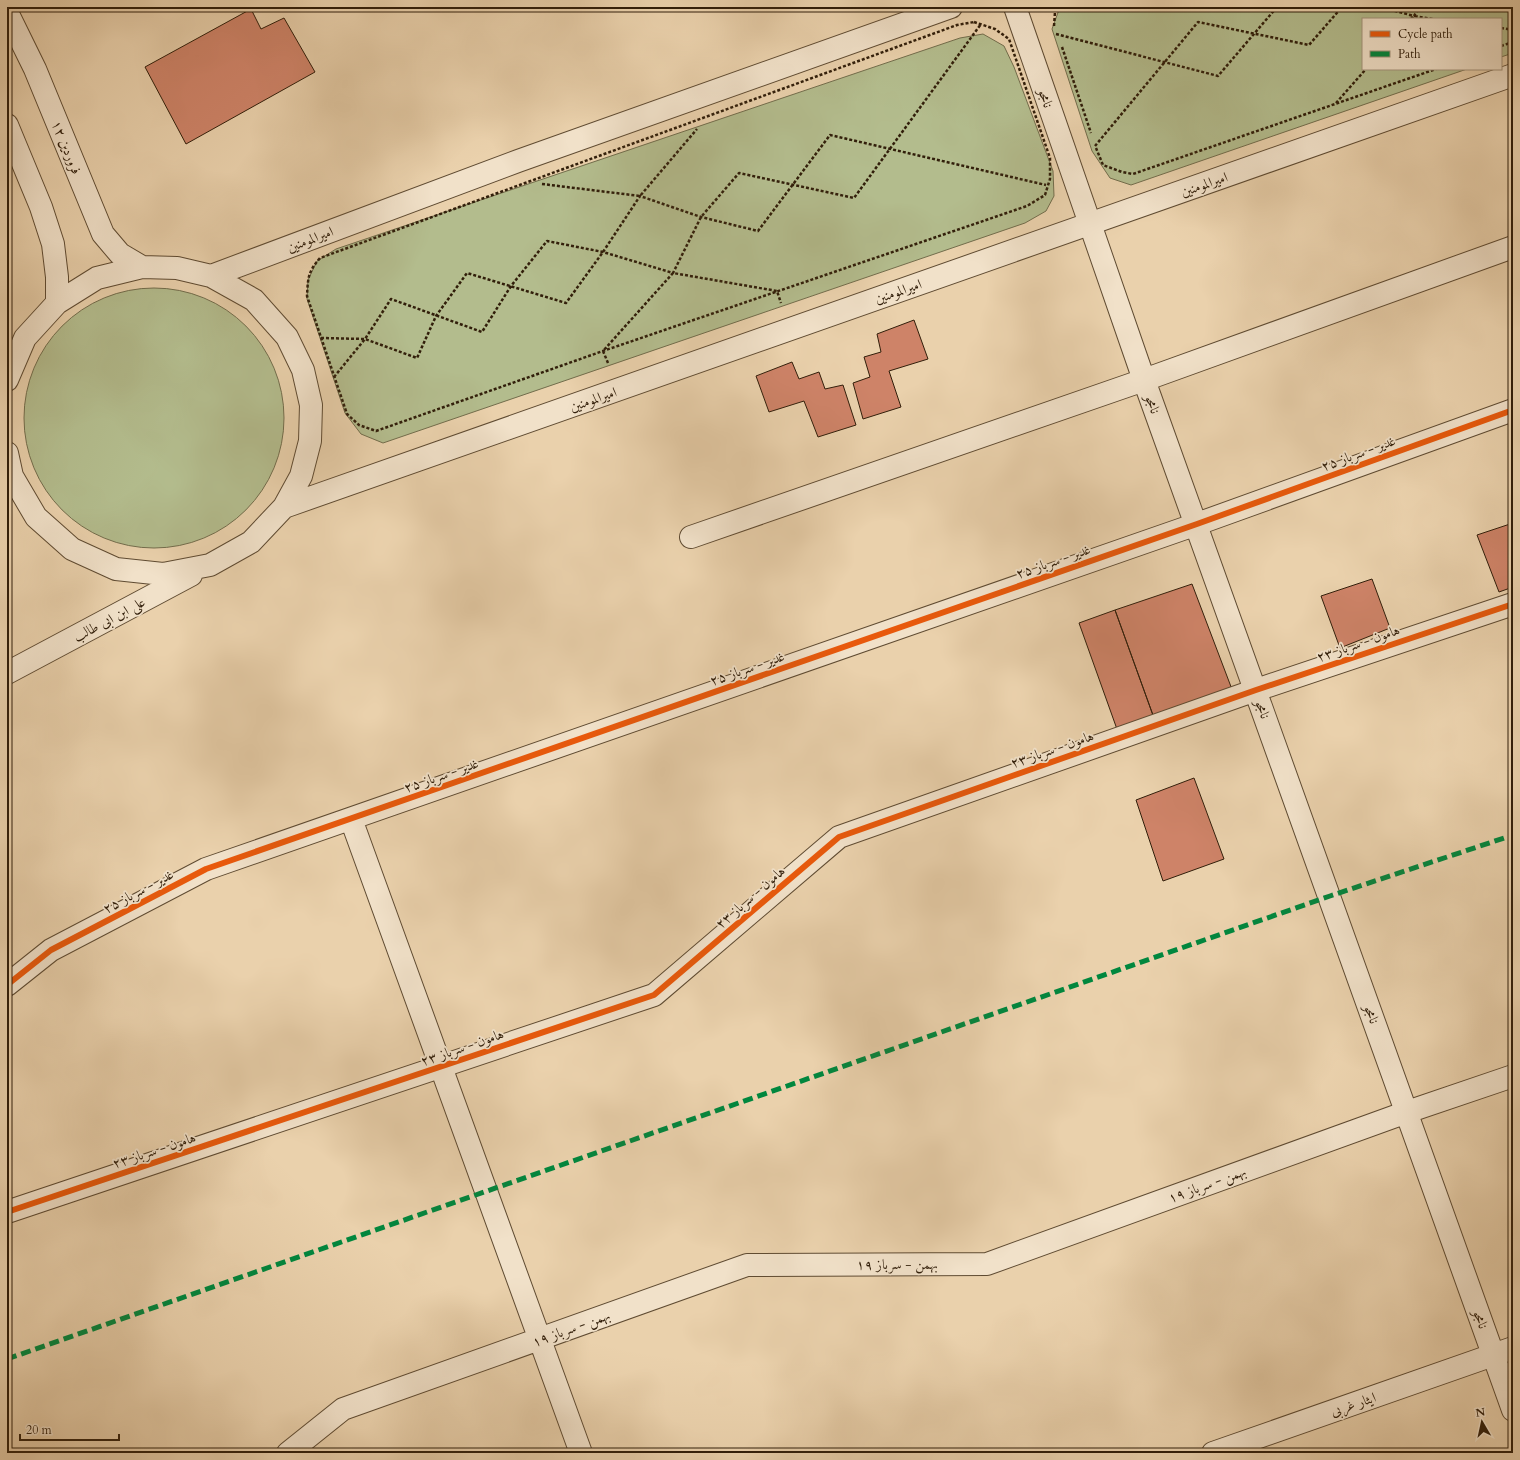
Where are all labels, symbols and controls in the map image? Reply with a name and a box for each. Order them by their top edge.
legend [1362,18,1502,70]
text: Cycle path [1398,26,1453,42]
text: Path [1398,46,1421,62]
street label: نامجو [1033,84,1058,111]
street label: ۱۲ فروردین [47,117,86,177]
street label: امیرالمومنین [1178,168,1230,201]
street label: امیرالمومنین [284,222,336,257]
street label: امیرالمومنین [872,275,924,308]
street label: امیرالمومنین [567,383,619,416]
street label: نامجو [1140,390,1165,417]
street label: غدیر - سرباز ۲۵ [1318,431,1398,476]
street label: غدیر - سرباز ۲۵ [1013,540,1093,583]
street label: علی ابن ابی طالب [70,593,148,646]
street label: هامون - سرباز ۲۳ [1314,620,1402,667]
street label: غدیر - سرباز ۲۵ [707,647,787,690]
street label: نامجو [1250,695,1275,722]
street label: هامون - سرباز ۲۳ [1008,726,1096,773]
street label: غدیر - سرباز ۲۵ [401,754,481,797]
street label: هامون - سرباز ۲۳ [711,862,789,933]
street label: غدیر - سرباز ۲۵ [99,865,177,918]
street label: نامجو [1359,1000,1384,1027]
street label: هامون - سرباز ۲۳ [418,1024,506,1071]
street label: هامون - سرباز ۲۳ [110,1128,198,1173]
street label: بهمن - سرباز ۱۹ [1166,1162,1249,1207]
street label: بهمن - سرباز ۱۹ [856,1255,938,1274]
street label: نامجو [1468,1305,1493,1332]
street label: بهمن - سرباز ۱۹ [530,1306,613,1351]
street label: ایثار غربی [1328,1388,1378,1421]
north arrow [1462,1402,1502,1442]
text: N [1475,1404,1487,1421]
scale bar [20,1416,119,1442]
text: 20 m [26,1422,53,1438]

